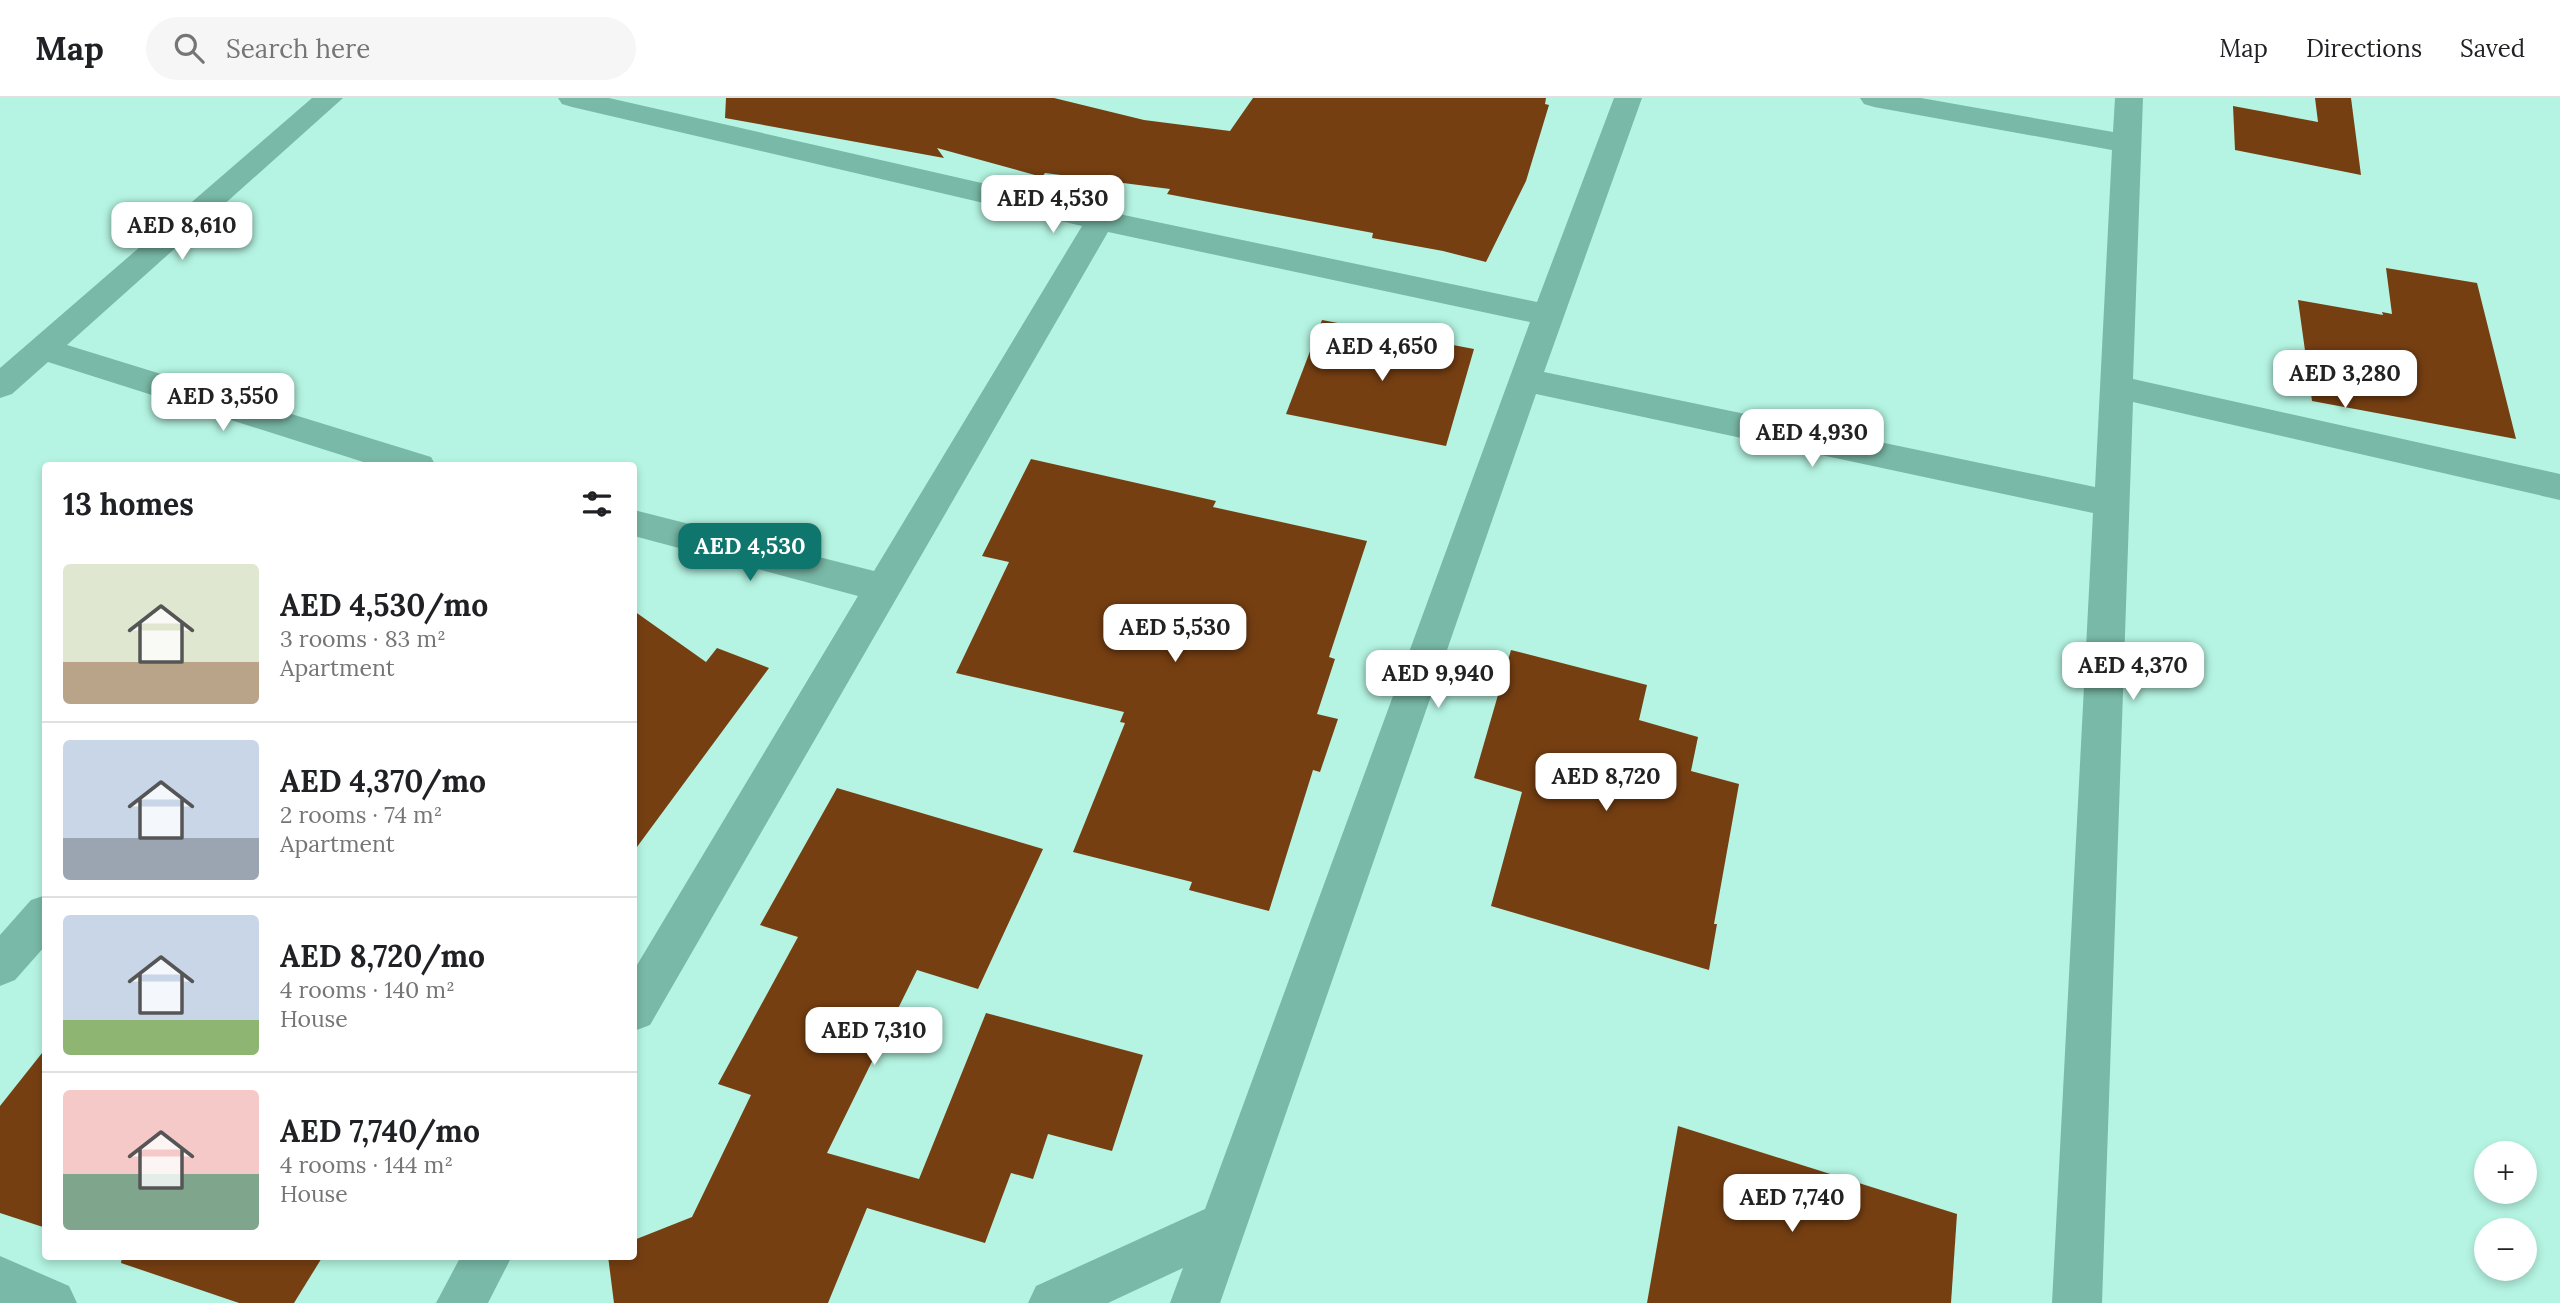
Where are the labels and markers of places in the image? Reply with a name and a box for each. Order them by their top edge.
pin: AED 4,530 [973,176,1133,235]
pin: AED 8,610 [102,202,262,262]
pin: AED 4,650 [1302,324,1462,383]
pin: AED 3,280 [2265,350,2425,410]
pin: AED 3,550 [143,374,303,433]
pin: AED 4,930 [1732,410,1892,469]
pin: AED 4,530 [670,524,830,583]
pin: AED 5,530 [1095,604,1255,664]
pin: AED 4,370 [2053,642,2213,702]
pin: AED 9,940 [1358,650,1518,710]
pin: AED 8,720 [1526,754,1686,813]
pin: AED 7,310 [794,1007,954,1067]
pin: AED 7,740 [1712,1174,1872,1234]

